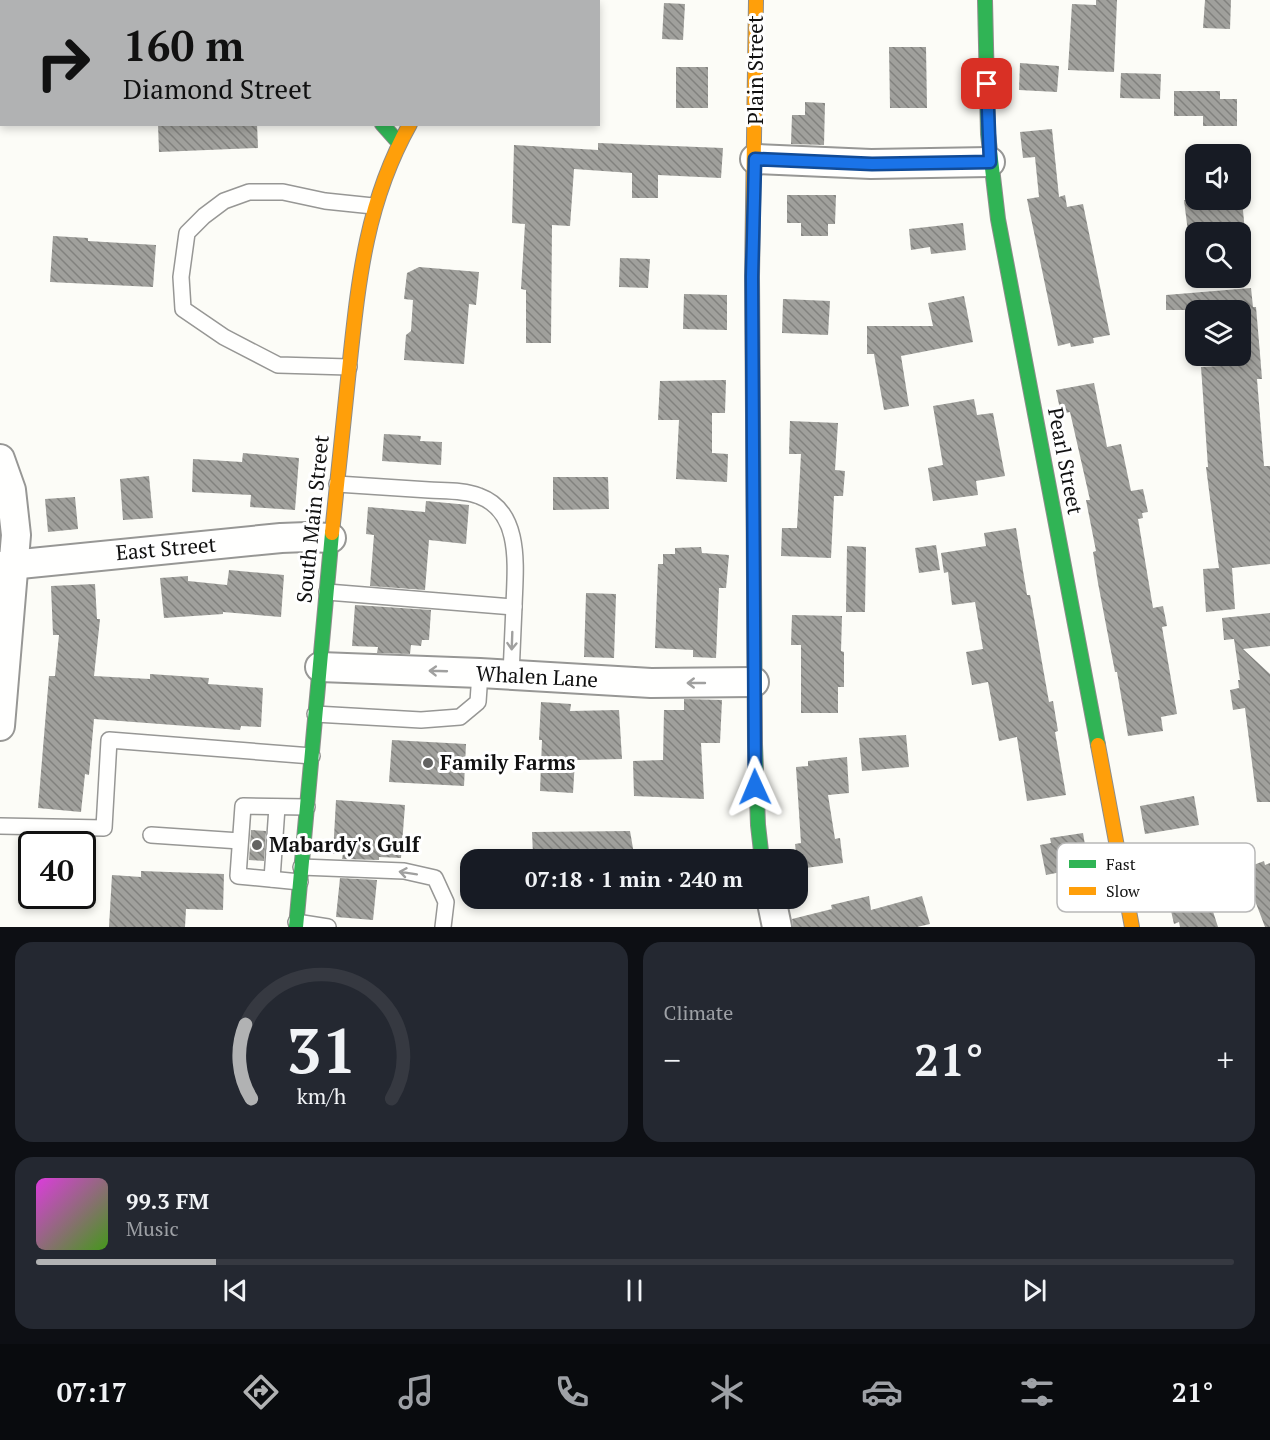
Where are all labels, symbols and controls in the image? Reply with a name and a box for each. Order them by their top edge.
street label: Plain Street [741,15,769,125]
text: 160 m [123,17,244,73]
icon: right [24,24,102,102]
pin [961,58,1012,109]
icon: arrive [970,67,1003,100]
text: Diamond Street [123,71,312,107]
map controls [1185,144,1251,366]
button: sound [1185,144,1251,210]
button: search [1185,222,1251,288]
button: layers [1185,300,1251,366]
street label: Pearl Street [1042,405,1090,517]
street label: South Main Street [289,433,335,604]
street label: East Street [114,530,218,566]
one-way arrow [507,630,518,650]
street label: Whalen Lane [475,659,599,693]
one-way arrow [428,666,448,677]
one-way arrow [686,677,706,688]
place label: Family Farms [440,748,576,776]
position arrow [723,755,787,819]
marker: Family Farms [421,756,435,770]
place label: Mabardy's Gulf [269,830,422,858]
speed limit sign: 40 [18,831,96,909]
marker: Mabardy's Gulf [250,838,264,852]
legend [1057,843,1255,912]
text: Fast [1106,853,1136,875]
text: 07:18 · 1 min · 240 m [525,864,743,893]
one-way arrow [399,867,418,878]
text: Slow [1106,880,1140,902]
text: Climate [664,999,733,1026]
text: 31 [286,1008,357,1091]
text: 21° [914,1029,983,1089]
text: − [664,1038,681,1081]
text: + [1216,1038,1234,1081]
text: km/h [296,1082,346,1110]
text: 99.3 FM [126,1186,209,1215]
text: Music [126,1215,179,1242]
icon: previous [219,1274,252,1307]
icon: pause [618,1274,651,1307]
icon: next [1018,1274,1051,1307]
icon: directions [240,1371,282,1413]
icon: music [395,1371,437,1413]
icon: phone [551,1371,593,1413]
icon: climate [706,1371,748,1413]
icon: car [861,1371,903,1413]
icon: filters [1016,1371,1058,1413]
text: 07:17 [57,1374,127,1410]
text: 21° [1172,1374,1213,1410]

